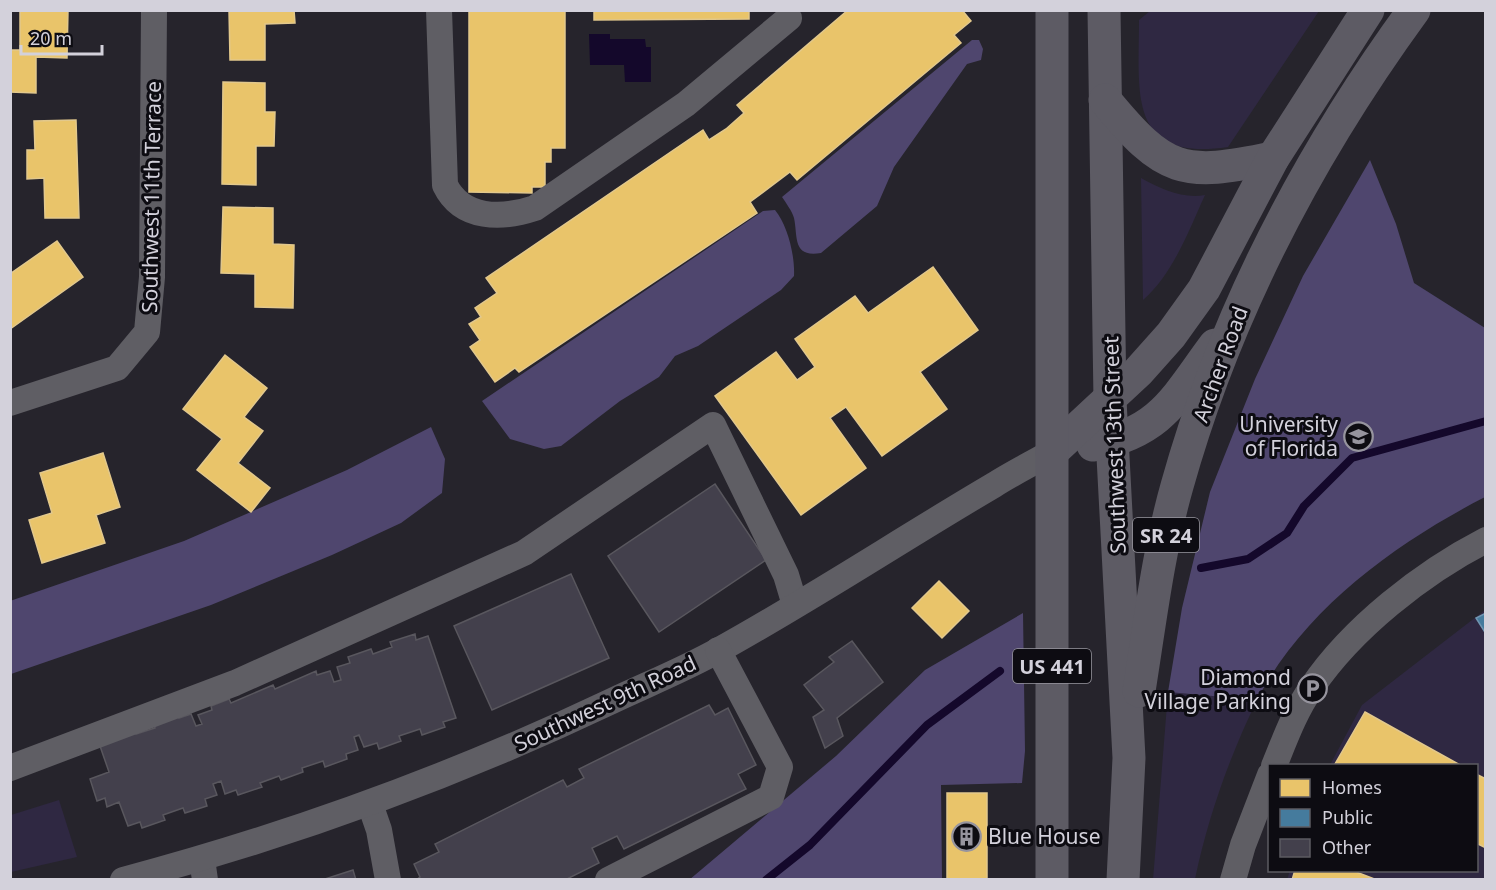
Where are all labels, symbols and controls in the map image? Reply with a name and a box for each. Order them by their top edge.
scale bar [21,18,102,56]
text: 20 m [30,26,72,50]
street label: Southwest 11th Terrace [135,81,167,313]
street label: Archer Road [1186,302,1254,426]
street label: Southwest 13th Street [1096,335,1132,554]
place label: University of Florida [1239,410,1338,462]
school or university icon: University of Florida [1343,420,1375,452]
road number: SR 24 [1133,518,1199,552]
street label: Southwest 9th Road [509,649,701,757]
road number: US 441 [1013,649,1091,683]
place label: Diamond Village Parking [1144,663,1291,715]
parking icon: Diamond Village Parking [1296,673,1328,705]
legend [1268,764,1478,872]
text: Homes [1322,775,1382,799]
text: Public [1322,805,1373,829]
building icon: Blue House [951,820,983,852]
place label: Blue House [988,822,1101,850]
text: Other [1322,835,1372,859]

